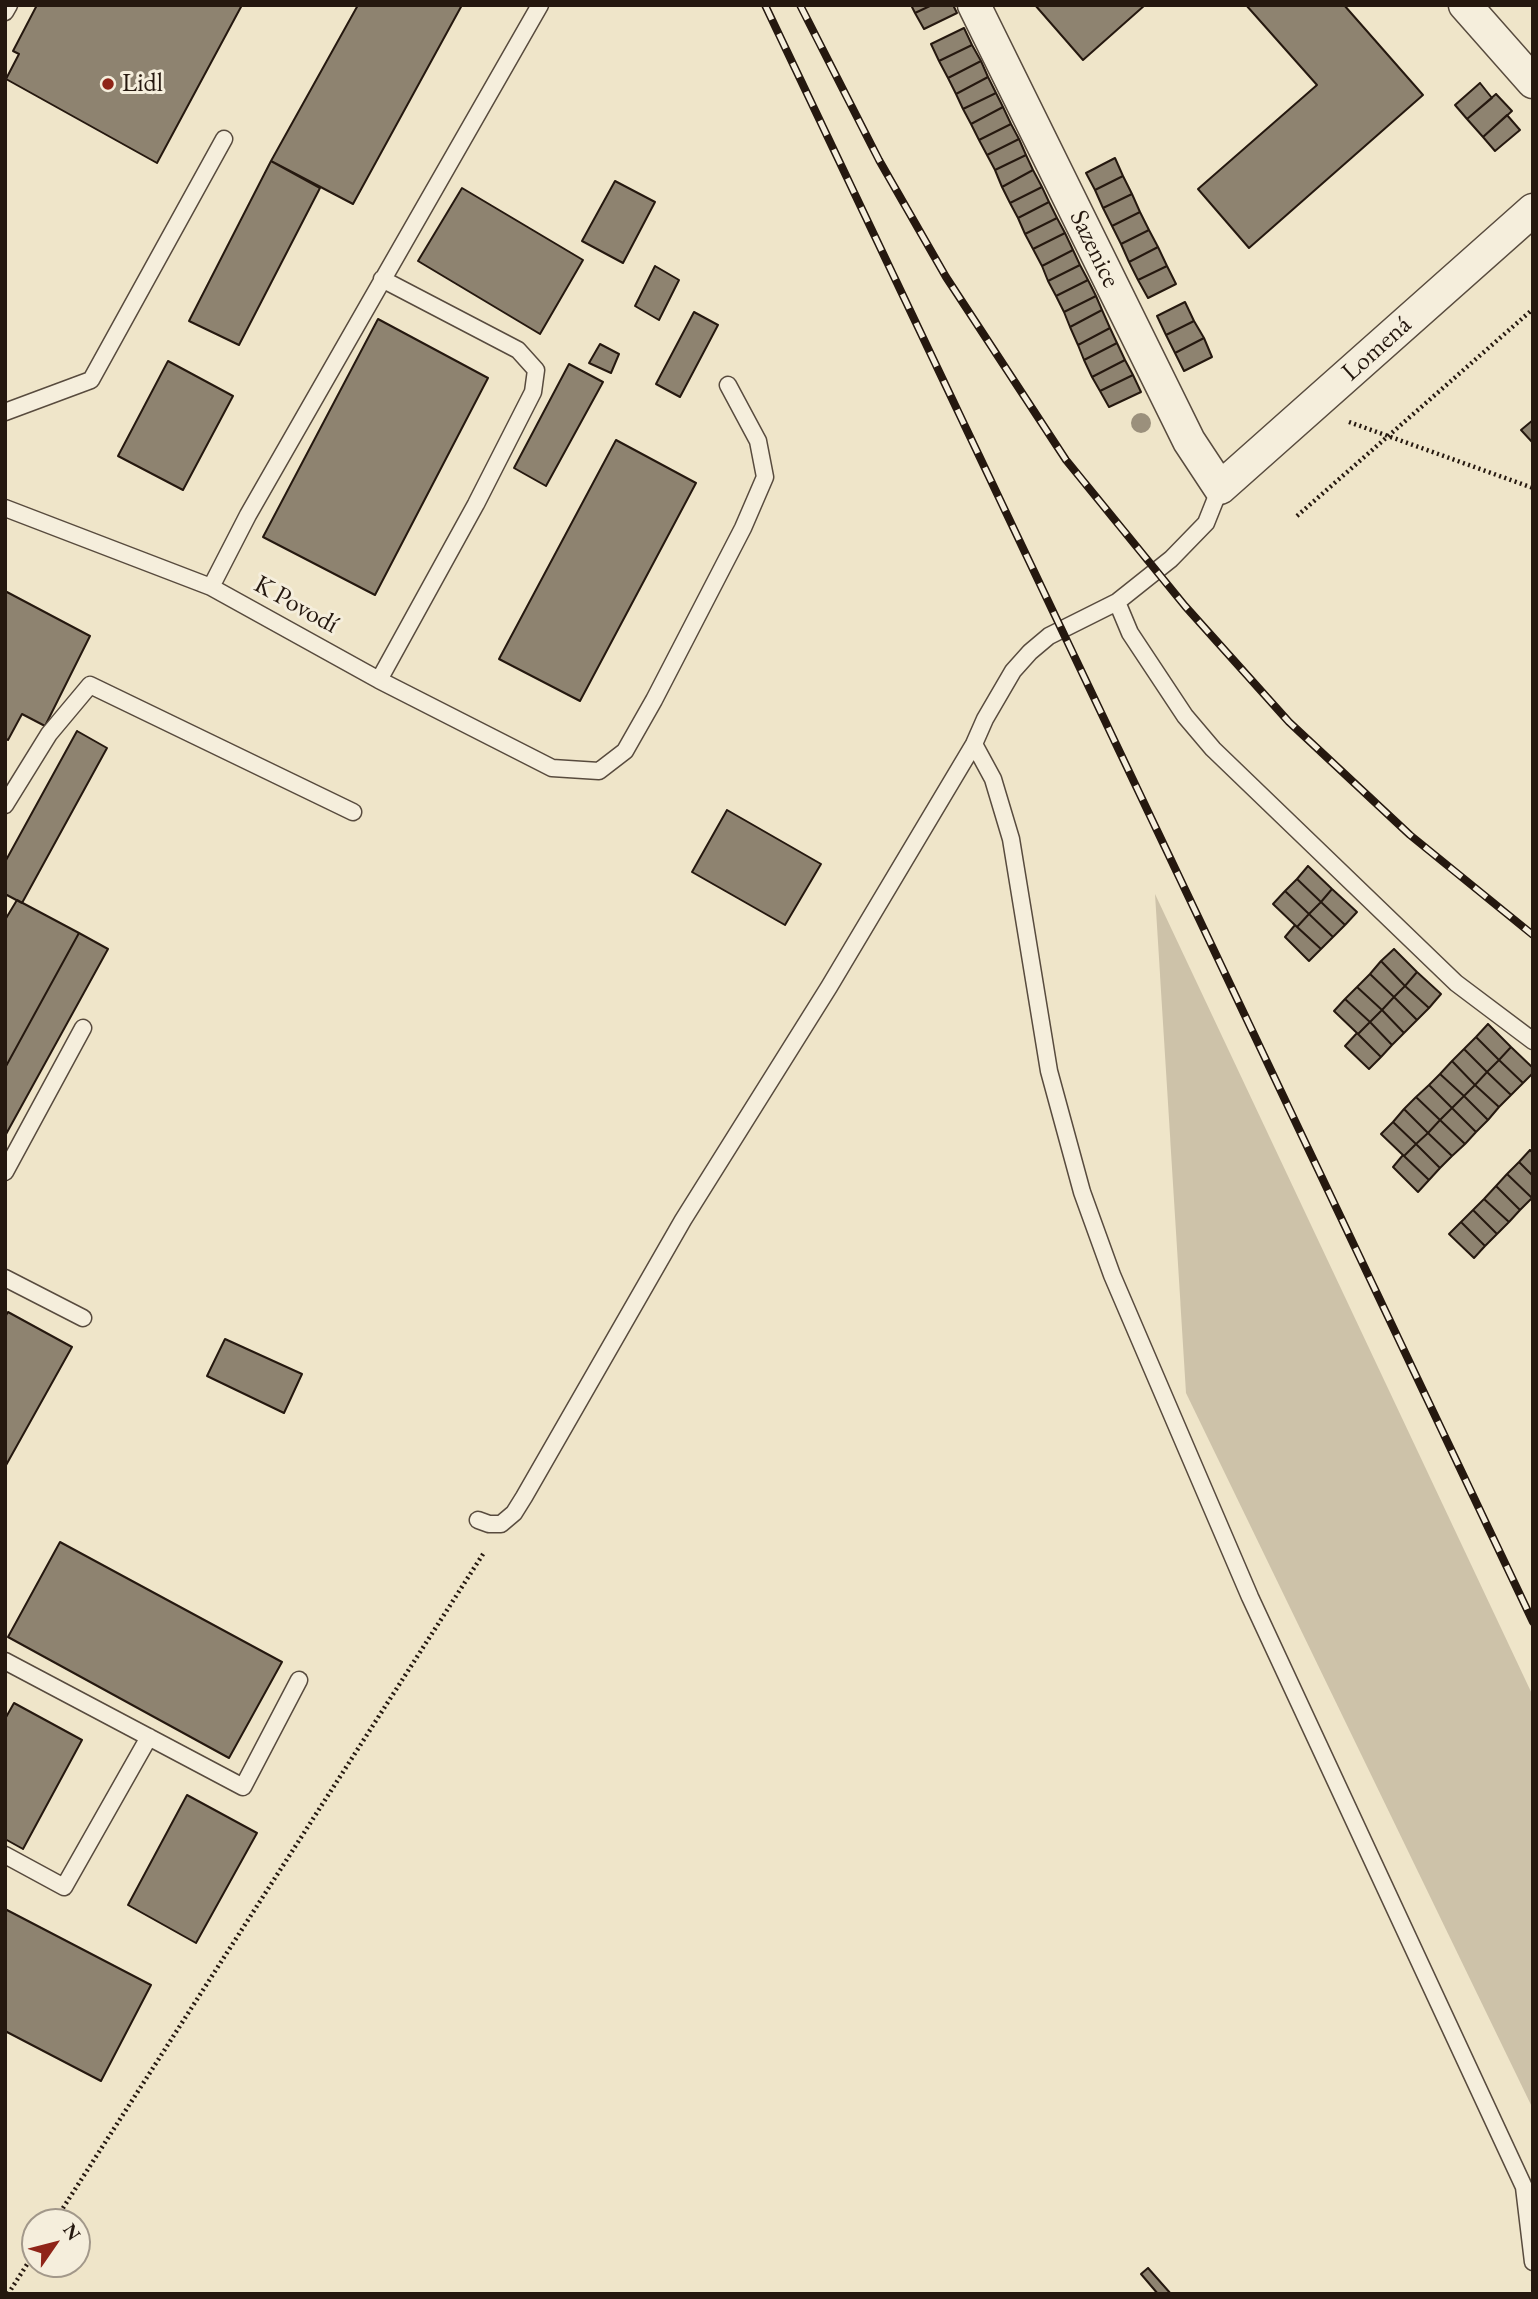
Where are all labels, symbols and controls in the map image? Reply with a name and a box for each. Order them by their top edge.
place label: Lidl [122,68,163,100]
marker: Lidl [100,76,116,92]
street label: Sazenice [1062,205,1126,293]
street label: Lomená [1336,310,1418,388]
street label: K Povodí [248,569,344,641]
north arrow [21,2208,91,2278]
text: N [57,2218,87,2245]

